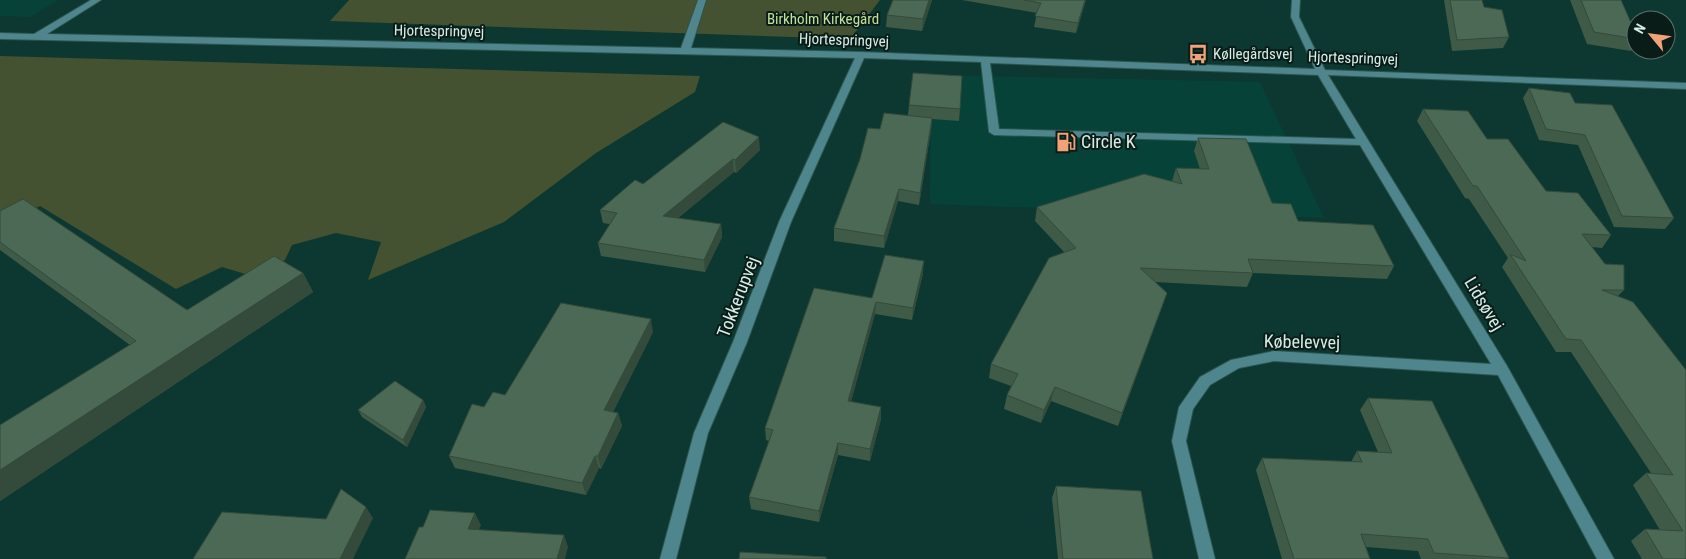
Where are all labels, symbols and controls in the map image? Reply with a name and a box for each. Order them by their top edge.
park label: Birkholm Kirkegård [767,10,879,28]
north arrow [1626,10,1676,60]
street label: Hjortespringvej [394,21,484,41]
text: N [1631,21,1649,36]
street label: Hjortespringvej [799,29,889,51]
bus stop icon: Køllegårdsvej [1187,43,1209,65]
place label: Køllegårdsvej [1213,45,1293,63]
street label: Hjortespringvej [1308,47,1398,69]
fuel station icon: Circle K [1055,131,1077,153]
place label: Circle K [1081,131,1136,152]
street label: Tokkerupvej [712,253,763,340]
street label: Lidsøvej [1460,273,1509,334]
street label: Købelevvej [1264,330,1340,353]

